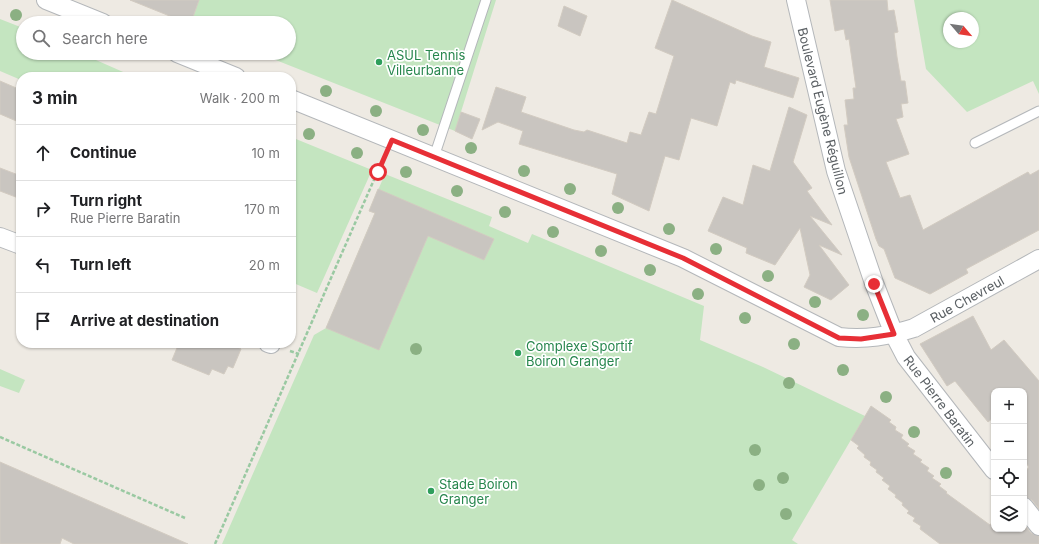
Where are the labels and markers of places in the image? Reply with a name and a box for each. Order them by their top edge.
place label: ASUL Tennis Villeurbanne [387,47,465,78]
marker: ASUL Tennis Villeurbanne [374,57,384,67]
place label: Complexe Sportif Boiron Granger [526,338,633,369]
marker: Complexe Sportif Boiron Granger [513,348,523,358]
place label: Stade Boiron Granger [439,476,518,507]
marker: Stade Boiron Granger [426,486,436,496]

